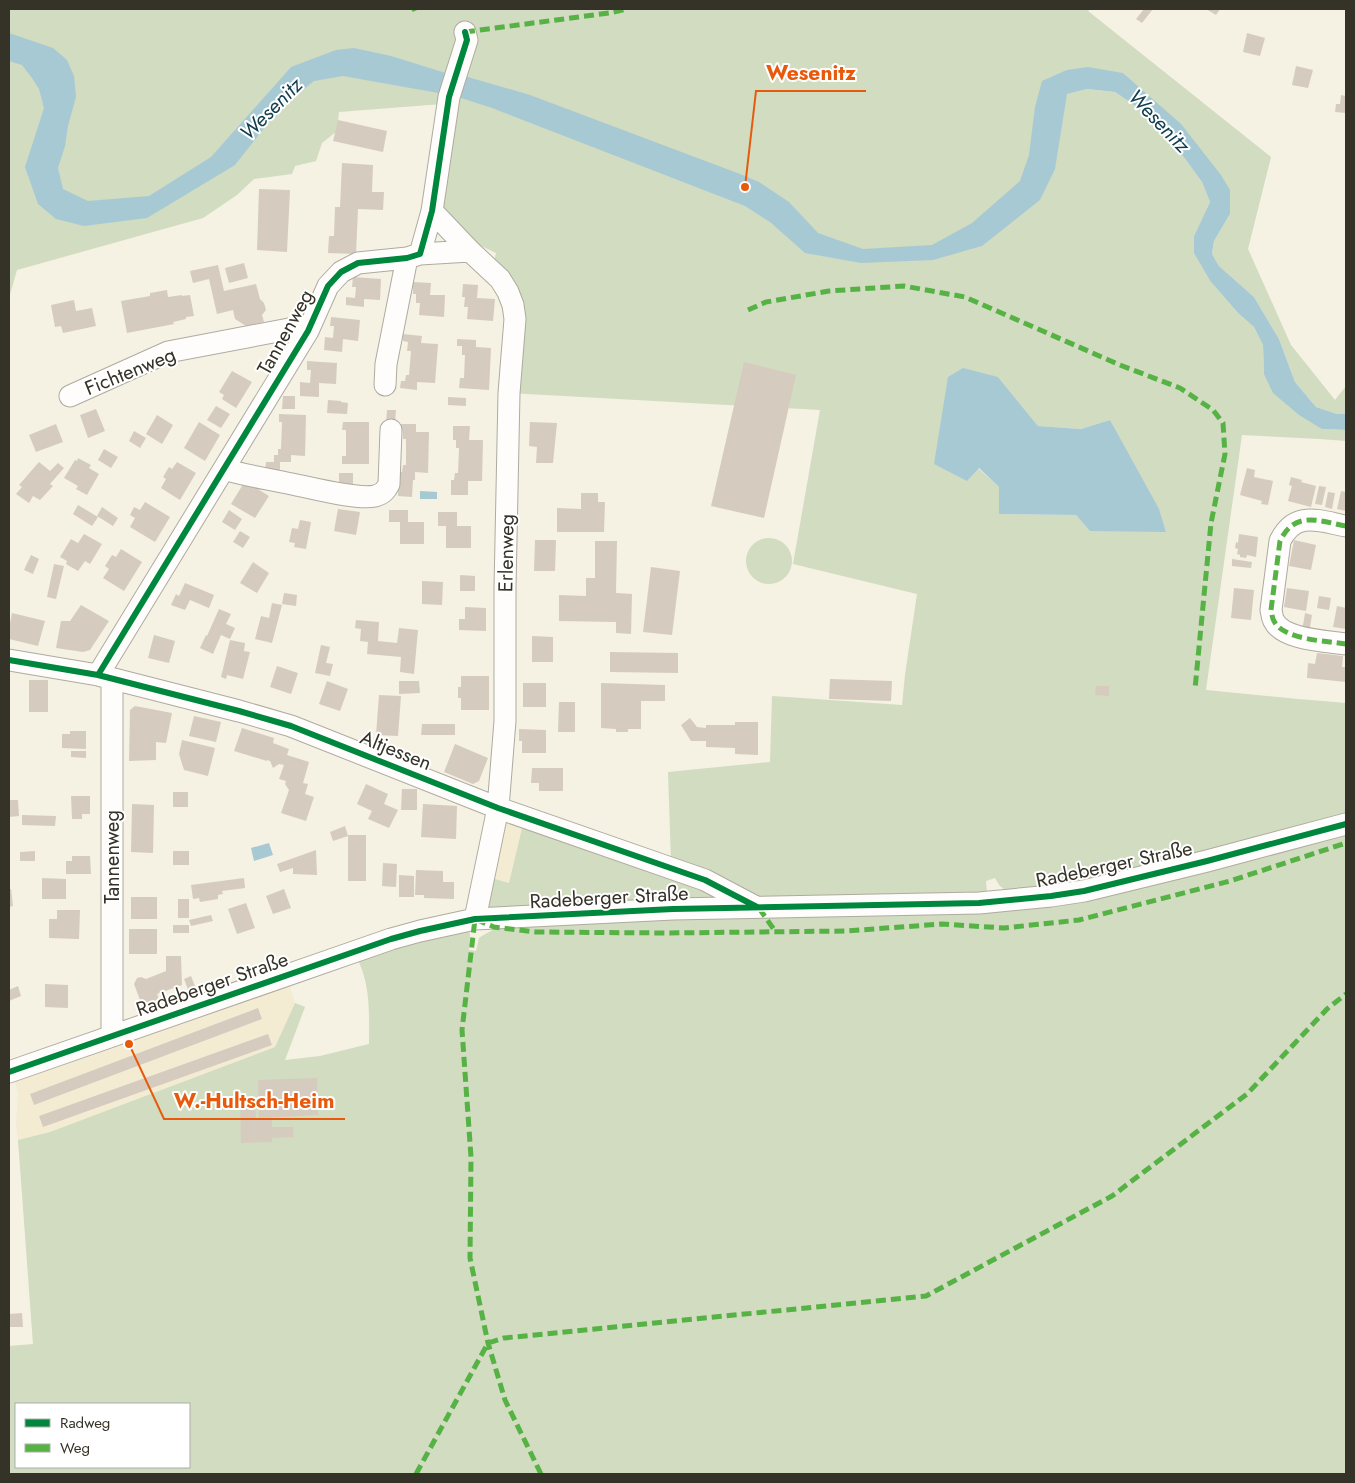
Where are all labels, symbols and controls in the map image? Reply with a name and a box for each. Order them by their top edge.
callout: Wesenitz [756,55,866,91]
text: Wesenitz [766,58,856,88]
water label: Wesenitz [233,70,310,147]
water label: Wesenitz [1121,83,1198,161]
street label: Tannenweg [250,284,321,380]
street label: Fichtenweg [80,340,180,403]
street label: Erlenweg [491,514,522,592]
street label: Altjessen [356,723,436,778]
street label: Tannenweg [98,810,127,904]
street label: Radeberger Straße [1033,834,1195,895]
street label: Radeberger Straße [529,879,689,916]
street label: Radeberger Straße [132,945,292,1024]
callout: W.-Hultsch-Heim [164,1083,345,1119]
text: W.-Hultsch-Heim [174,1086,334,1116]
legend [15,1403,190,1468]
text: Radweg [60,1412,110,1434]
text: Weg [60,1437,90,1459]

